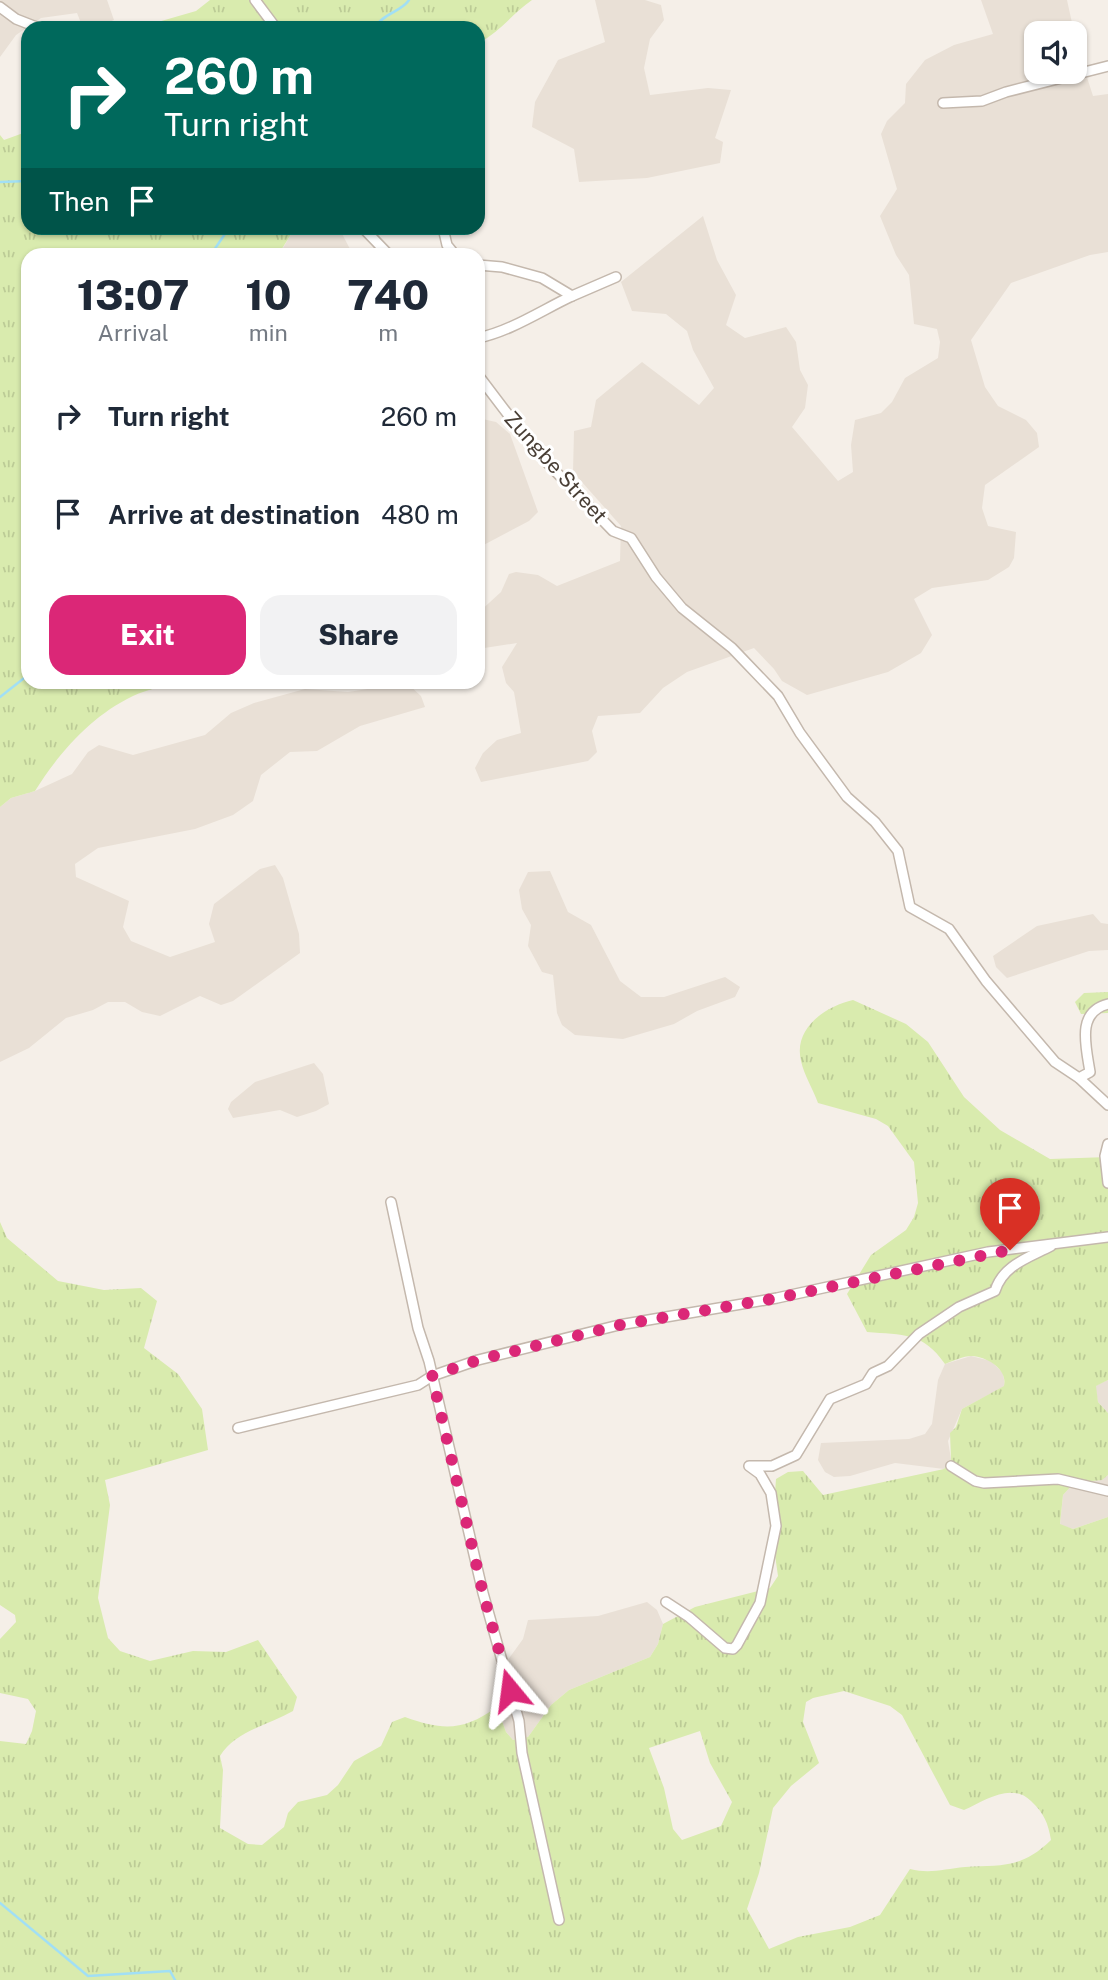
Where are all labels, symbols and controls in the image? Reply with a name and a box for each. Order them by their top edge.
map controls [1024,21,1087,84]
button: sound [1024,21,1087,84]
text: 260 m [164,47,314,105]
icon: right [49,49,140,140]
text: Turn right [164,106,309,143]
icon: arrive [123,182,161,220]
text: Then [49,186,109,217]
text: 13:07 [77,270,190,319]
text: 10 [245,270,291,319]
text: 740 [347,270,429,319]
text: Arrival [98,319,169,346]
text: min [249,319,288,346]
text: m [378,319,398,346]
icon: right [49,397,87,435]
text: Turn right [108,401,230,432]
text: 260 m [381,401,457,432]
street label: Zungbe Street [499,406,613,528]
icon: arrive [49,495,87,533]
text: Arrive at destination [108,499,360,530]
text: 480 m [381,499,459,530]
button: Exit [49,595,246,675]
button: Share [260,595,457,675]
pin [980,1178,1040,1250]
icon: arrive [991,1189,1029,1227]
position arrow [473,1653,547,1727]

